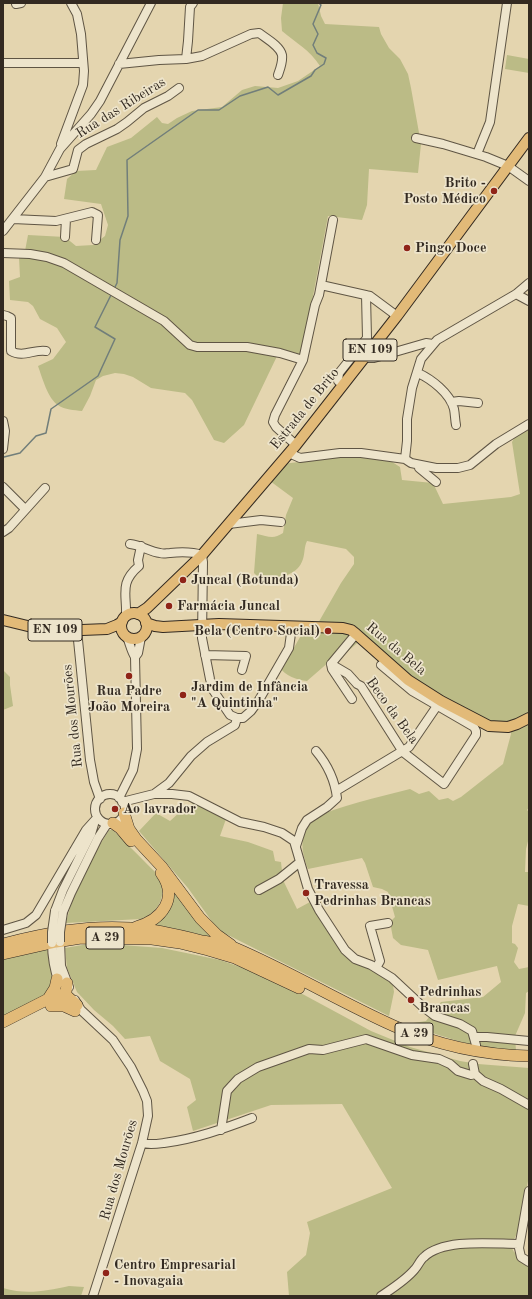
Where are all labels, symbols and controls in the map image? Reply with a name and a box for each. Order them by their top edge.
street label: Rua das Ribeiras [73,74,169,142]
place label: Brito - Posto Médico [403,175,486,208]
marker: Brito - Posto Médico [489,186,499,196]
place label: Pingo Doce [415,240,487,256]
marker: Pingo Doce [402,243,412,253]
road number: EN 109 [343,339,397,361]
street label: Estrada de Brito [267,365,343,453]
place label: Juncal (Rotunda) [191,572,299,588]
marker: Juncal (Rotunda) [178,575,188,585]
place label: Farmácia Juncal [177,598,280,614]
marker: Farmácia Juncal [164,601,174,611]
road number: EN 109 [28,619,82,641]
street label: Rua da Bela [363,619,429,679]
place label: Bela (Centro Social) [194,623,320,639]
marker: Bela (Centro Social) [323,626,333,636]
street label: Rua dos Mourões [59,663,87,769]
marker: Rua Padre João Moreira [124,671,134,681]
street label: Beco da Bela [362,675,422,747]
place label: Jardim de Infância "A Quintinha" [191,679,308,712]
place label: Rua Padre João Moreira [88,683,170,716]
marker: Jardim de Infância "A Quintinha" [178,690,188,700]
place label: Ao lavrador [123,801,196,817]
marker: Ao lavrador [110,804,120,814]
place label: Travessa Pedrinhas Brancas [314,877,431,910]
marker: Travessa Pedrinhas Brancas [301,888,311,898]
road number: A 29 [86,927,124,949]
place label: Pedrinhas Brancas [419,984,481,1016]
marker: Pedrinhas Brancas [406,995,416,1005]
road number: A 29 [395,1023,433,1045]
street label: Rua dos Mourões [97,1118,141,1222]
place label: Centro Empresarial - Inovagaia [114,1257,236,1290]
marker: Centro Empresarial - Inovagaia [101,1268,111,1278]

